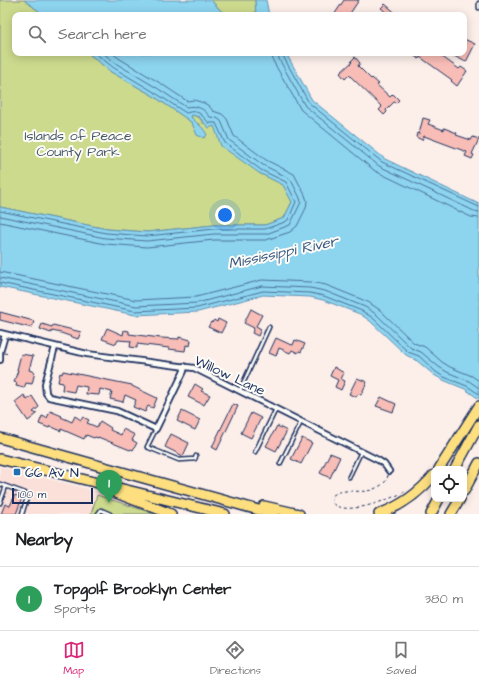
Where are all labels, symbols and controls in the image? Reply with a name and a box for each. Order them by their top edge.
search box [12,12,467,56]
icon: search [26,23,48,45]
text: Search here [58,24,147,45]
park label: Islands of Peace County Park [24,126,132,162]
your location [215,205,235,225]
water label: Mississippi River [226,230,341,274]
street label: Willow Lane [191,351,269,401]
place label: 66 Av N [25,463,79,483]
map controls [431,466,467,502]
button: locate [431,466,467,502]
marker: 66 Av N [12,467,22,477]
pin: 1 [96,470,122,503]
scale bar [12,486,93,505]
text: 100 m [18,487,46,502]
text: Nearby [16,528,73,552]
text: Topgolf Brooklyn Center [54,579,231,600]
text: 1 [28,590,30,608]
text: 380 m [424,590,463,608]
text: Sports [54,600,96,618]
tab: Map [63,639,85,678]
tab: Directions [210,639,261,678]
tab: Saved [386,639,416,678]

